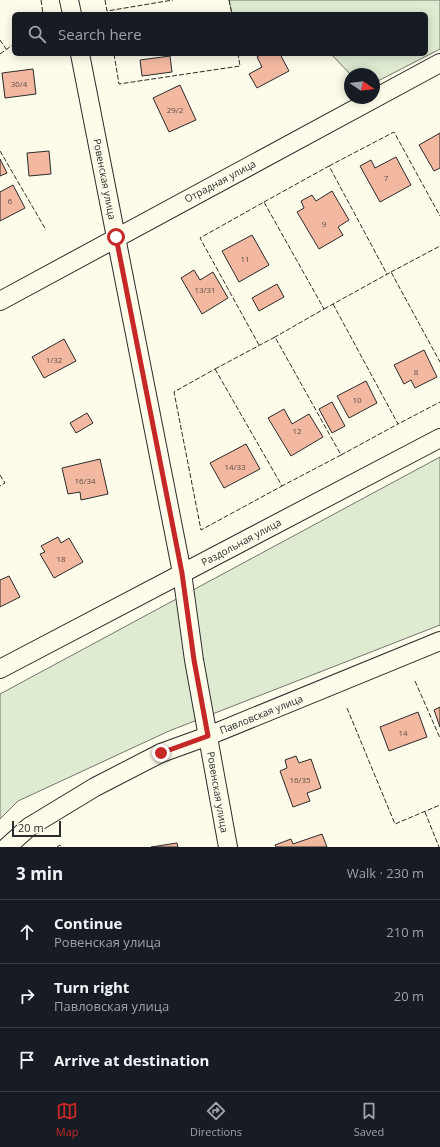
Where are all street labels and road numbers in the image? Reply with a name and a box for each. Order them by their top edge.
street label: Ровенская улица [90,137,120,221]
street label: Отрадная улица [182,156,258,206]
street label: Раздольная улица [199,515,283,569]
street label: Павловская улица [217,691,305,737]
street label: Ровенская улица [204,750,232,834]

